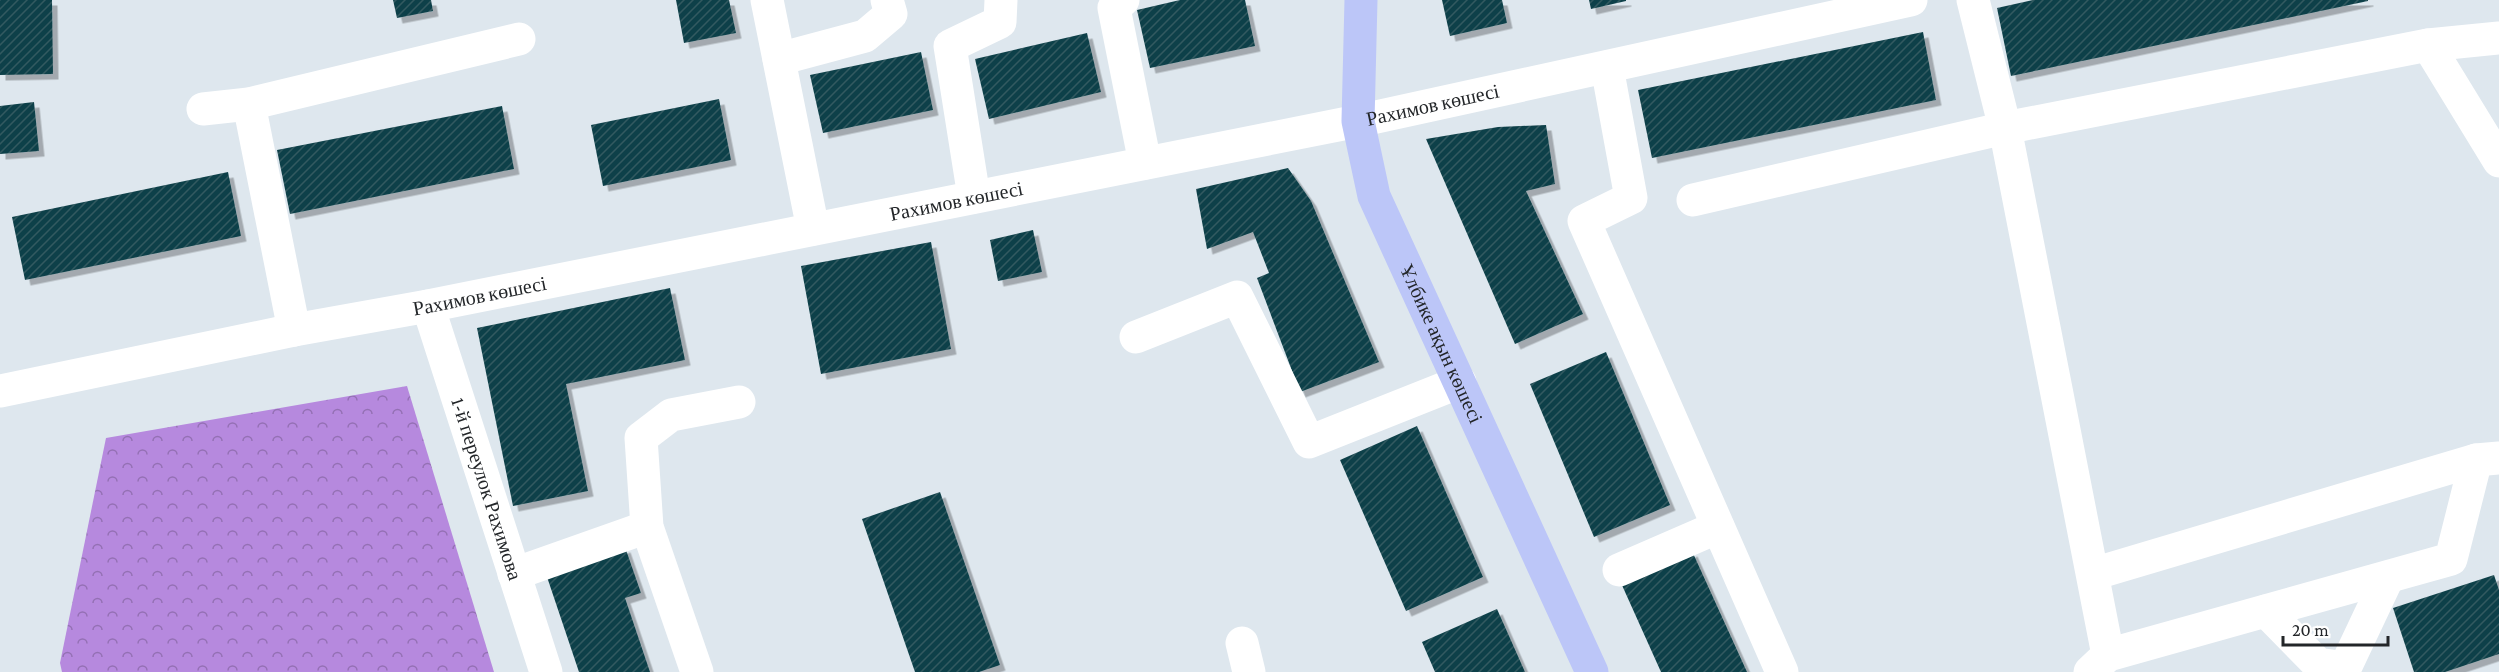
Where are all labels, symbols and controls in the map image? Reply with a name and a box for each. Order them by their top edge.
street label: Рахимов көшесі [1364,79,1502,130]
street label: Рахимов көшесі [888,177,1025,225]
street label: Ұлбике ақын көшесі [1396,260,1488,427]
street label: Рахимов көшесі [411,272,549,320]
street label: 1-й переулок Рахимова [447,395,527,583]
scale bar [2283,609,2388,647]
text: 20 m [2292,620,2329,640]

